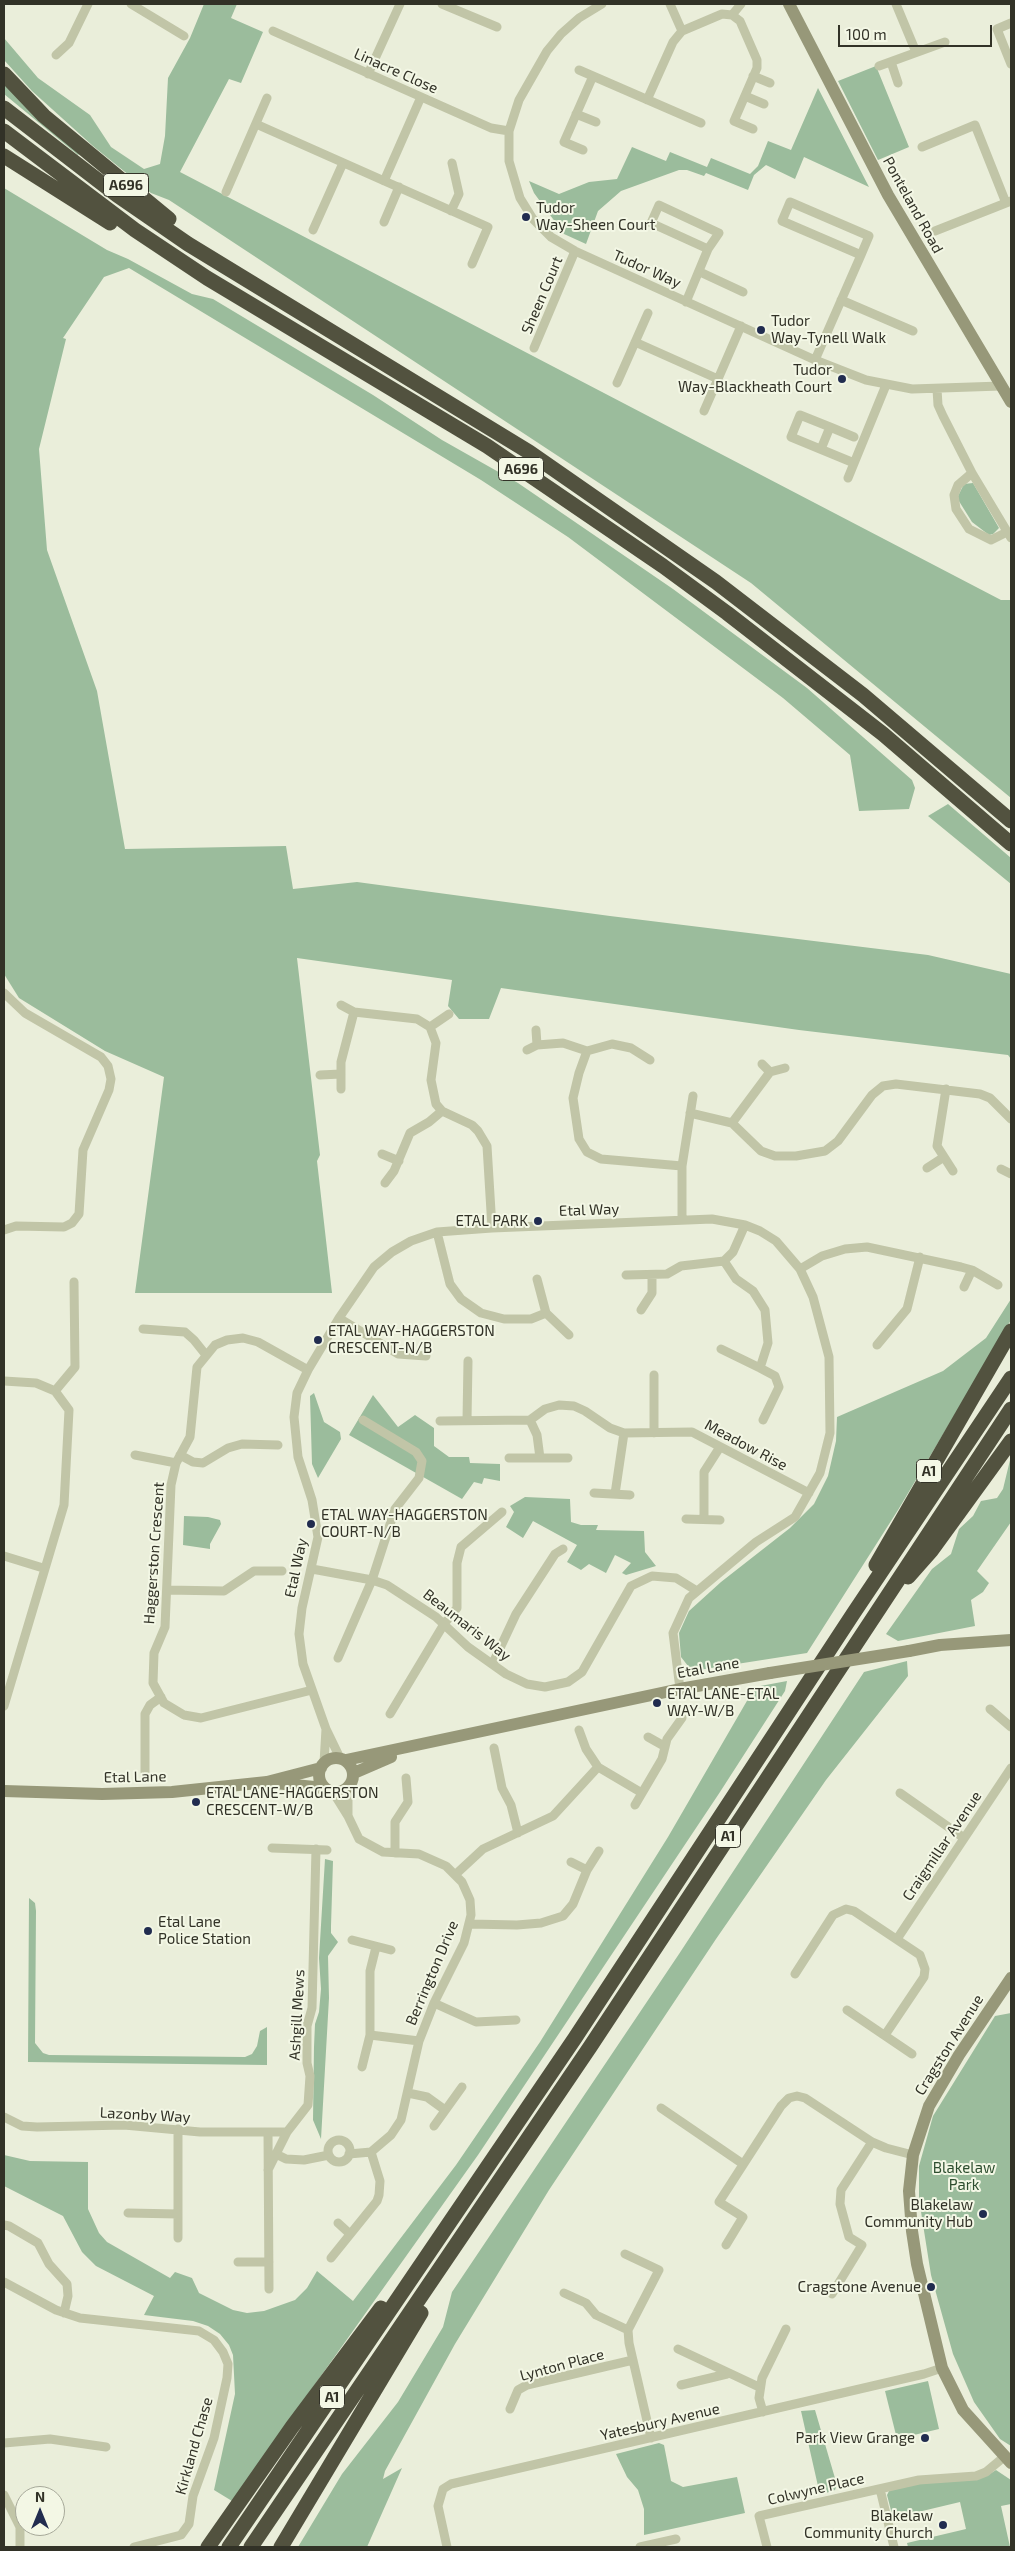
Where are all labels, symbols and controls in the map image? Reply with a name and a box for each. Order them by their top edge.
scale bar [840,15,994,47]
text: 100 m [846,25,887,43]
street label: Linacre Close [351,44,441,98]
street label: Ponteland Road [879,154,947,256]
road number: A696 [104,174,148,196]
place label: Tudor Way-Sheen Court [536,199,655,234]
marker: Tudor Way-Sheen Court [520,211,532,223]
street label: Tudor Way [610,246,684,292]
street label: Sheen Court [518,253,566,337]
place label: Tudor Way-Tynell Walk [771,312,886,347]
marker: Tudor Way-Tynell Walk [755,324,767,336]
place label: Tudor Way-Blackheath Court [678,361,832,396]
marker: Tudor Way-Blackheath Court [836,373,848,385]
road number: A696 [498,458,544,480]
street label: Etal Way [559,1200,619,1220]
place label: ETAL PARK [456,1212,528,1230]
marker: ETAL PARK [532,1215,544,1227]
place label: ETAL WAY-HAGGERSTON CRESCENT-N/B [328,1322,495,1357]
marker: ETAL WAY-HAGGERSTON CRESCENT-N/B [312,1334,324,1346]
street label: Meadow Rise [702,1416,790,1474]
road number: A1 [916,1460,942,1482]
street label: Haggerston Crescent [140,1481,168,1625]
place label: ETAL WAY-HAGGERSTON COURT-N/B [321,1506,488,1541]
marker: ETAL WAY-HAGGERSTON COURT-N/B [305,1518,317,1530]
street label: Etal Way [281,1537,311,1599]
street label: Beaumaris Way [420,1585,514,1665]
street label: Etal Lane [675,1654,741,1682]
place label: ETAL LANE-ETAL WAY-W/B [667,1685,780,1720]
marker: ETAL LANE-ETAL WAY-W/B [651,1697,663,1709]
street label: Etal Lane [103,1767,167,1787]
place label: ETAL LANE-HAGGERSTON CRESCENT-W/B [206,1784,379,1819]
street label: Craigmillar Avenue [899,1788,985,1904]
marker: ETAL LANE-HAGGERSTON CRESCENT-W/B [190,1796,202,1808]
road number: A1 [716,1824,740,1848]
place label: Etal Lane Police Station [158,1913,251,1948]
street label: Berrington Drive [402,1918,462,2028]
marker: Etal Lane Police Station [142,1925,154,1937]
street label: Ashgill Mews [286,1969,308,2061]
street label: Cragston Avenue [911,1991,987,2099]
street label: Lazonby Way [99,2104,191,2126]
park label: Blakelaw Park [933,2159,995,2194]
place label: Blakelaw Community Hub [865,2196,973,2231]
marker: Blakelaw Community Hub [977,2208,989,2220]
place label: Cragstone Avenue [798,2278,921,2296]
marker: Cragstone Avenue [925,2281,937,2293]
street label: Lynton Place [518,2345,606,2385]
road number: A1 [320,2386,344,2408]
street label: Kirkland Chase [171,2395,217,2497]
street label: Yatesbury Avenue [599,2400,721,2444]
place label: Park View Grange [796,2429,915,2447]
marker: Park View Grange [919,2432,931,2444]
street label: Colwyne Place [766,2469,866,2509]
north arrow [15,2486,65,2536]
text: N [35,2488,45,2505]
place label: Blakelaw Community Church [804,2507,933,2542]
marker: Blakelaw Community Church [937,2519,949,2531]

